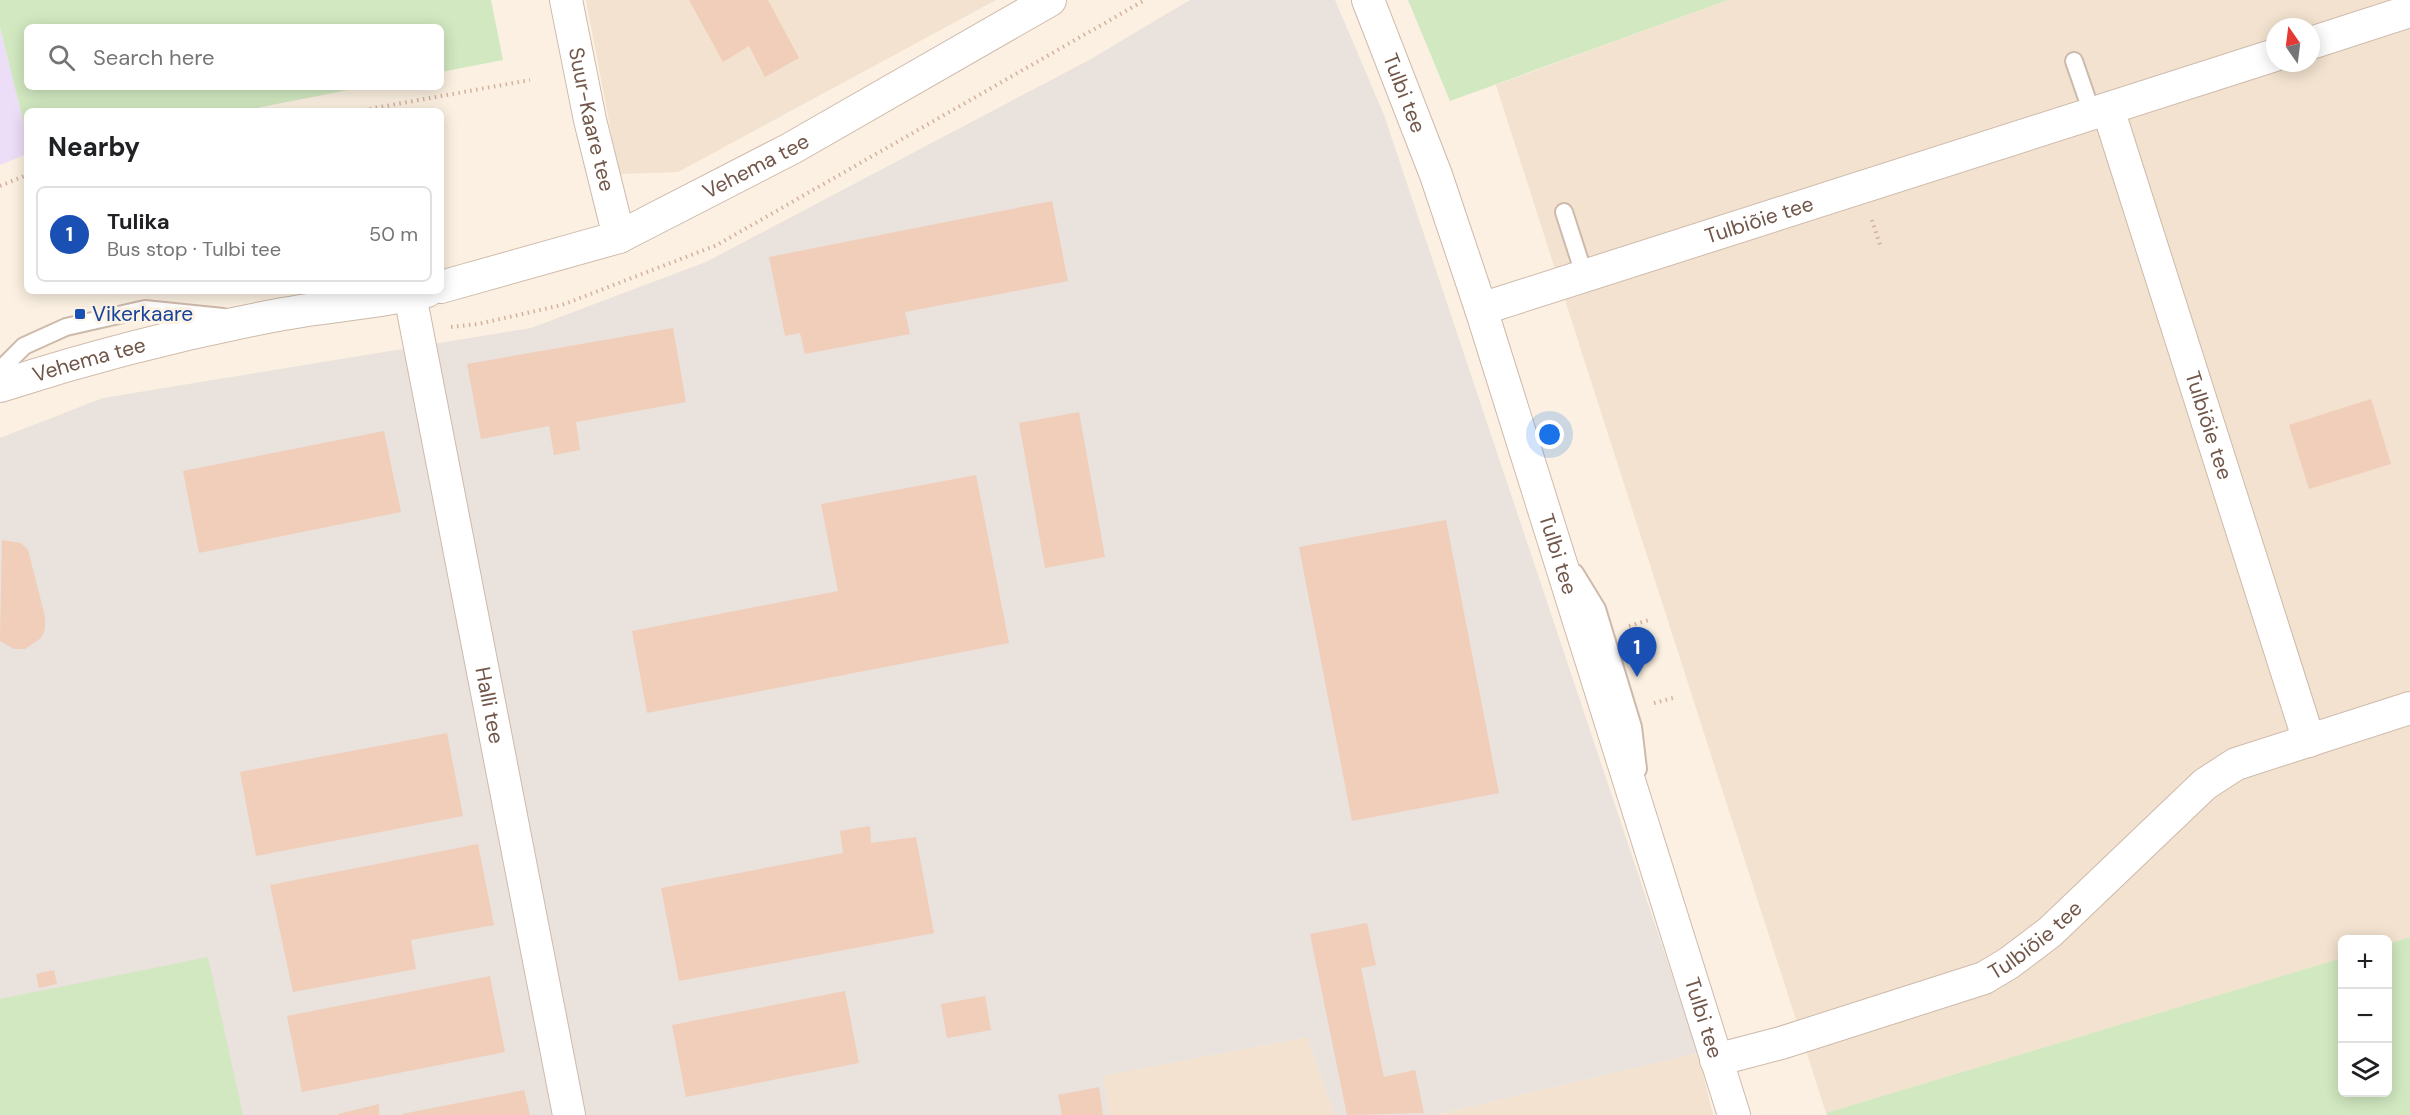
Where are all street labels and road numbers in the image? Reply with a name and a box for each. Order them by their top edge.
street label: Suur-Kaare tee [562,45,621,194]
street label: Tulbi tee [1376,49,1432,137]
street label: Vehema tee [698,127,814,206]
street label: Tulbiõie tee [1701,190,1817,251]
street label: Vehema tee [29,331,149,389]
street label: Tulbiõie tee [2178,368,2239,483]
street label: Tulbi tee [1532,510,1584,598]
street label: Halli tee [468,665,511,746]
street label: Tulbiõie tee [1983,895,2088,986]
street label: Tulbi tee [1678,974,1729,1062]

